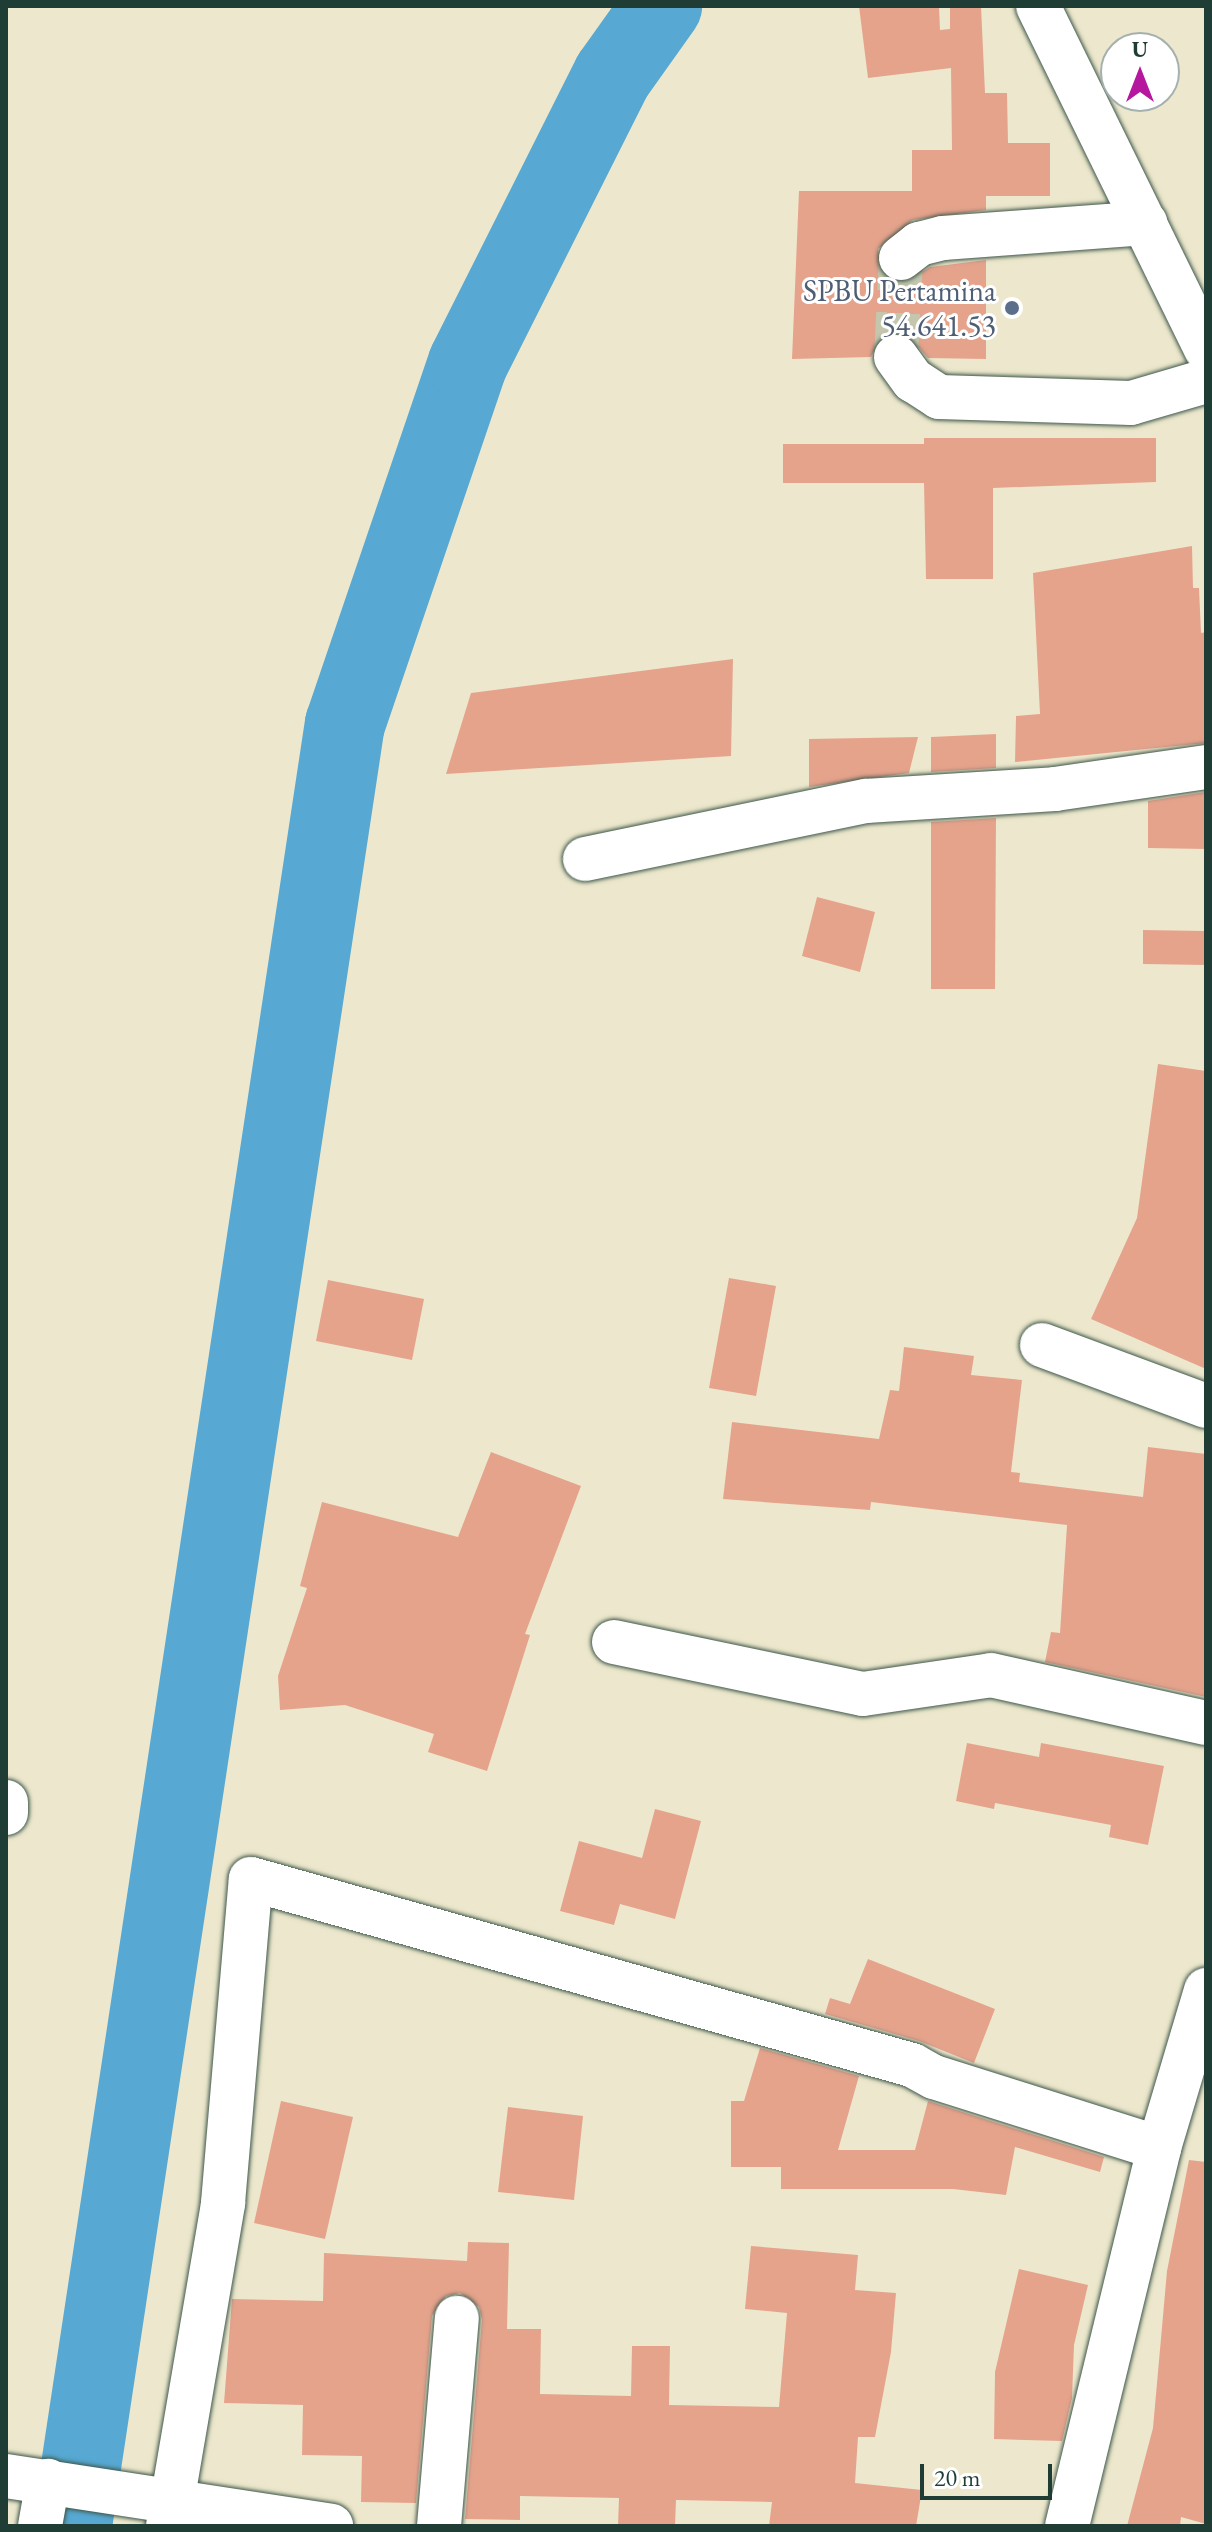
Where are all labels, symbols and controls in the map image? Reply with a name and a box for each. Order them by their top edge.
north arrow [1100,32,1180,112]
text: U [1132,35,1148,64]
place label: SPBU Pertamina 54.641.53 [803,273,996,344]
marker: SPBU Pertamina 54.641.53 [1003,299,1021,317]
scale bar [924,2448,1056,2498]
text: 20 m [934,2462,981,2493]

